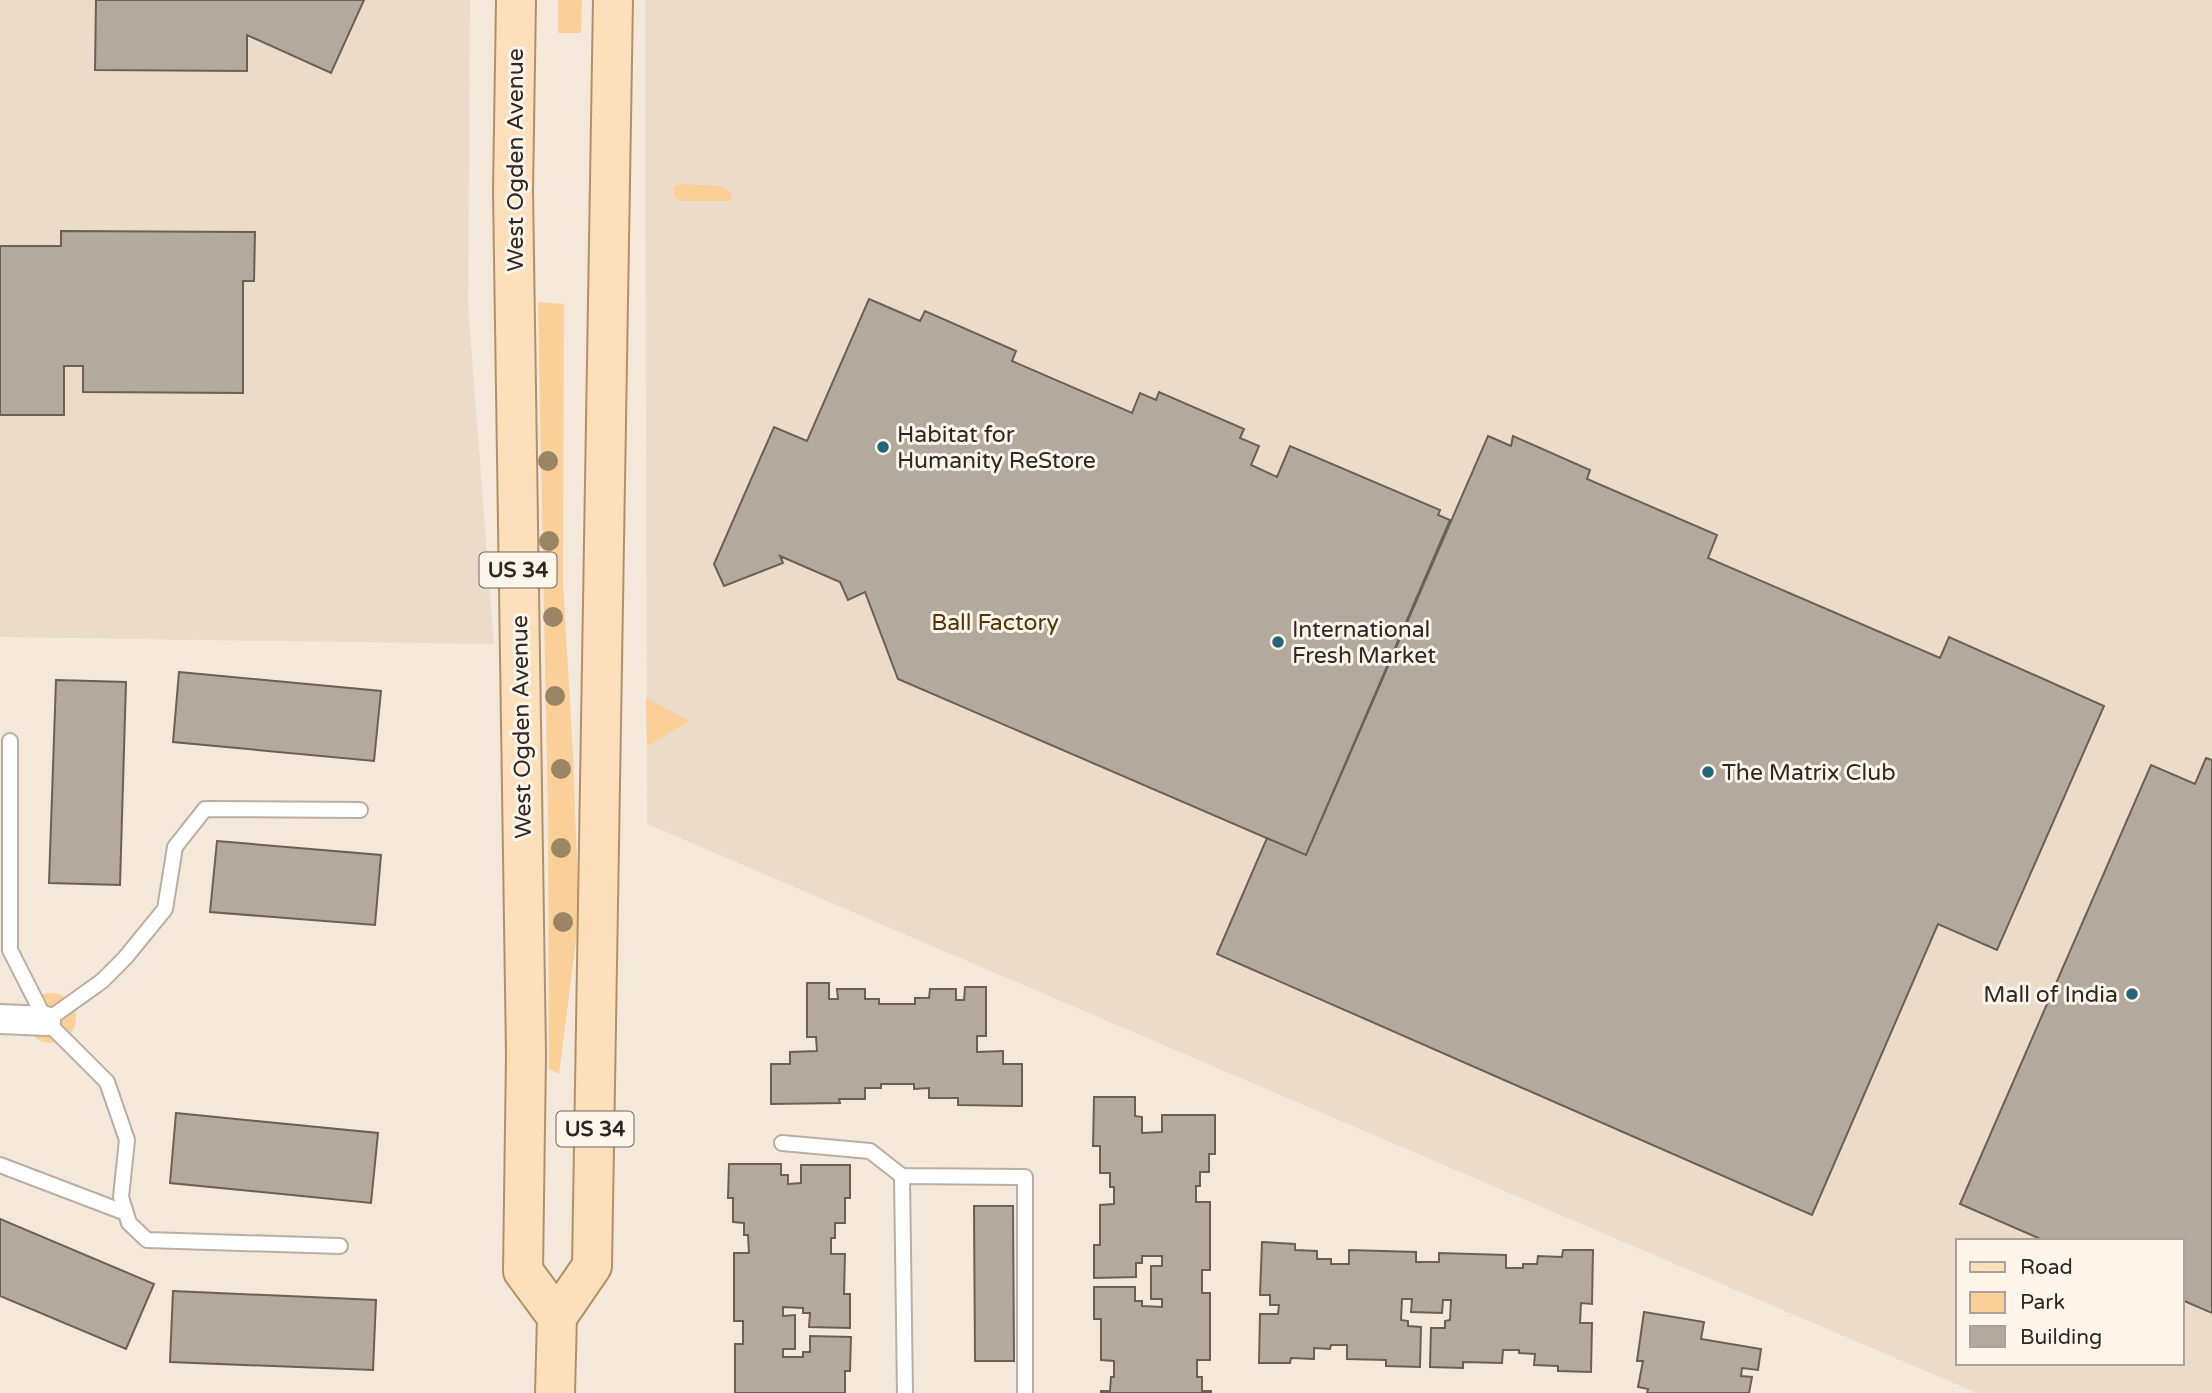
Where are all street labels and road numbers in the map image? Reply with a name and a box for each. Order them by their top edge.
street label: West Ogden Avenue [502,48,530,272]
road number: US 34 [480,552,556,588]
street label: West Ogden Avenue [506,615,538,839]
road number: US 34 [556,1112,634,1146]

